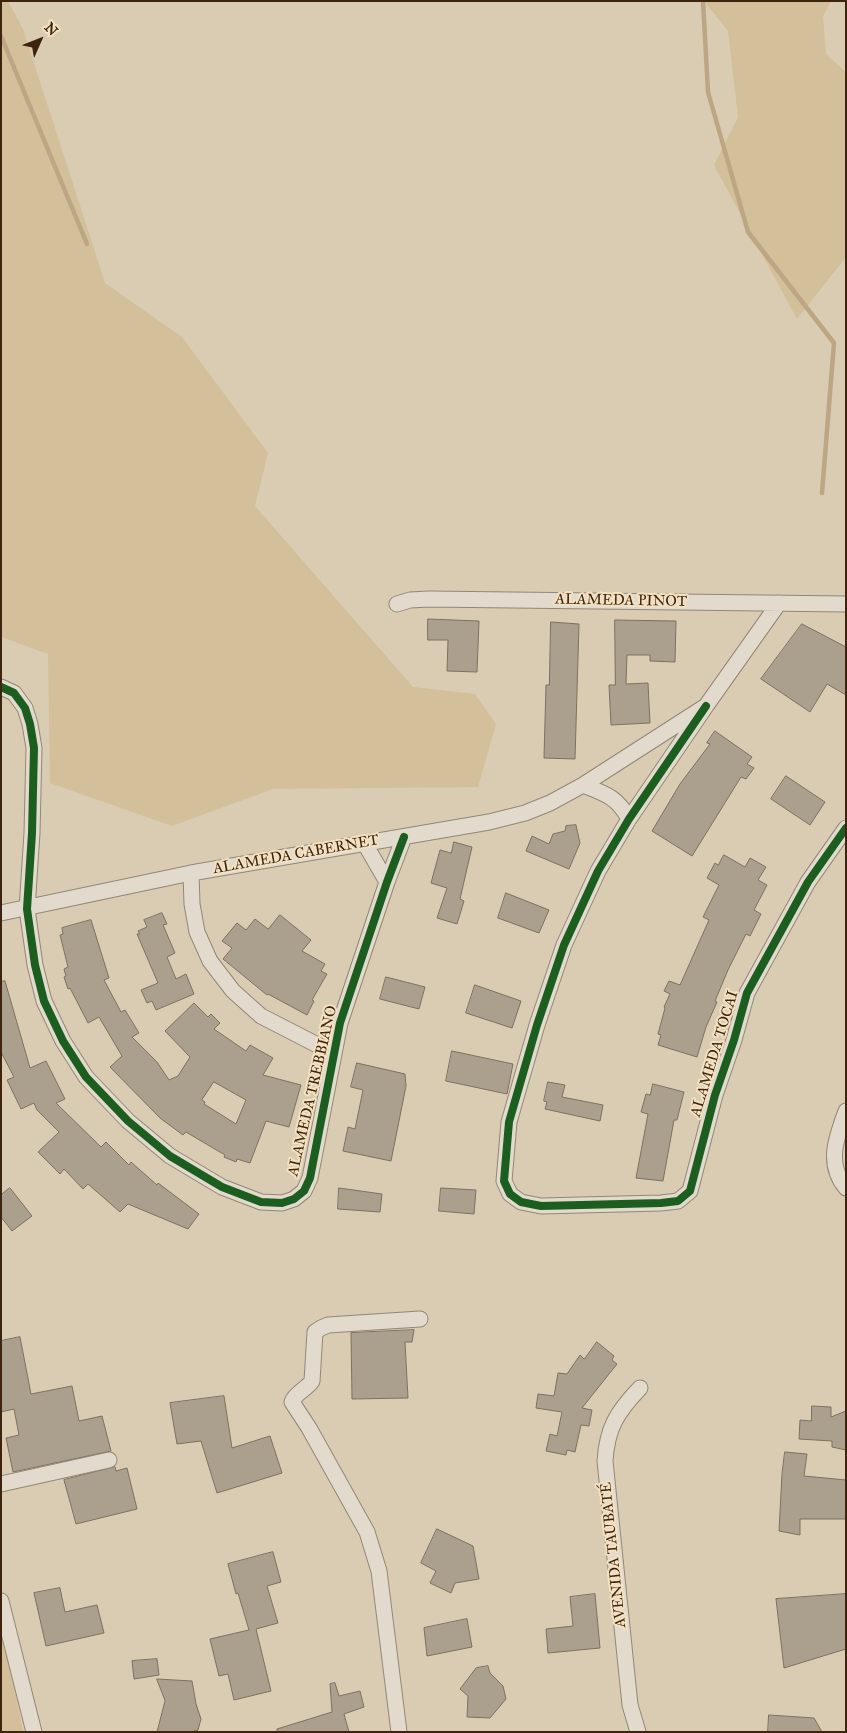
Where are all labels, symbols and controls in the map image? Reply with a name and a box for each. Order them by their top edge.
north arrow [15,15,65,65]
text: N [41,19,61,39]
street label: ALAMEDA PINOT [555,591,687,611]
street label: ALAMEDA CABERNET [212,832,380,878]
street label: ALAMEDA TOCAI [687,989,743,1119]
street label: ALAMEDA TREBBIANO [285,1004,341,1178]
street label: AVENIDA TAUBATÉ [597,1481,631,1629]

